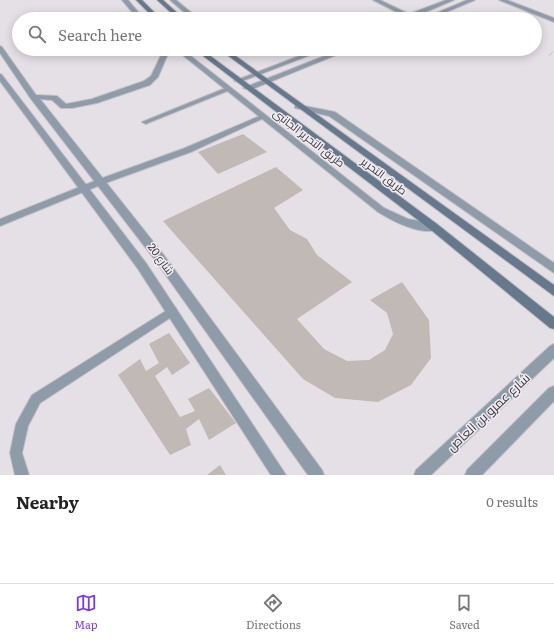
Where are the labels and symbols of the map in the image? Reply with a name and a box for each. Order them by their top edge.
street label: طريق التحرير الجانبى [270,104,349,170]
street label: طريق التحرير [358,152,411,198]
street label: شارع 20 [144,239,179,278]
street label: شارع عمرو بن العاص [442,368,534,455]

